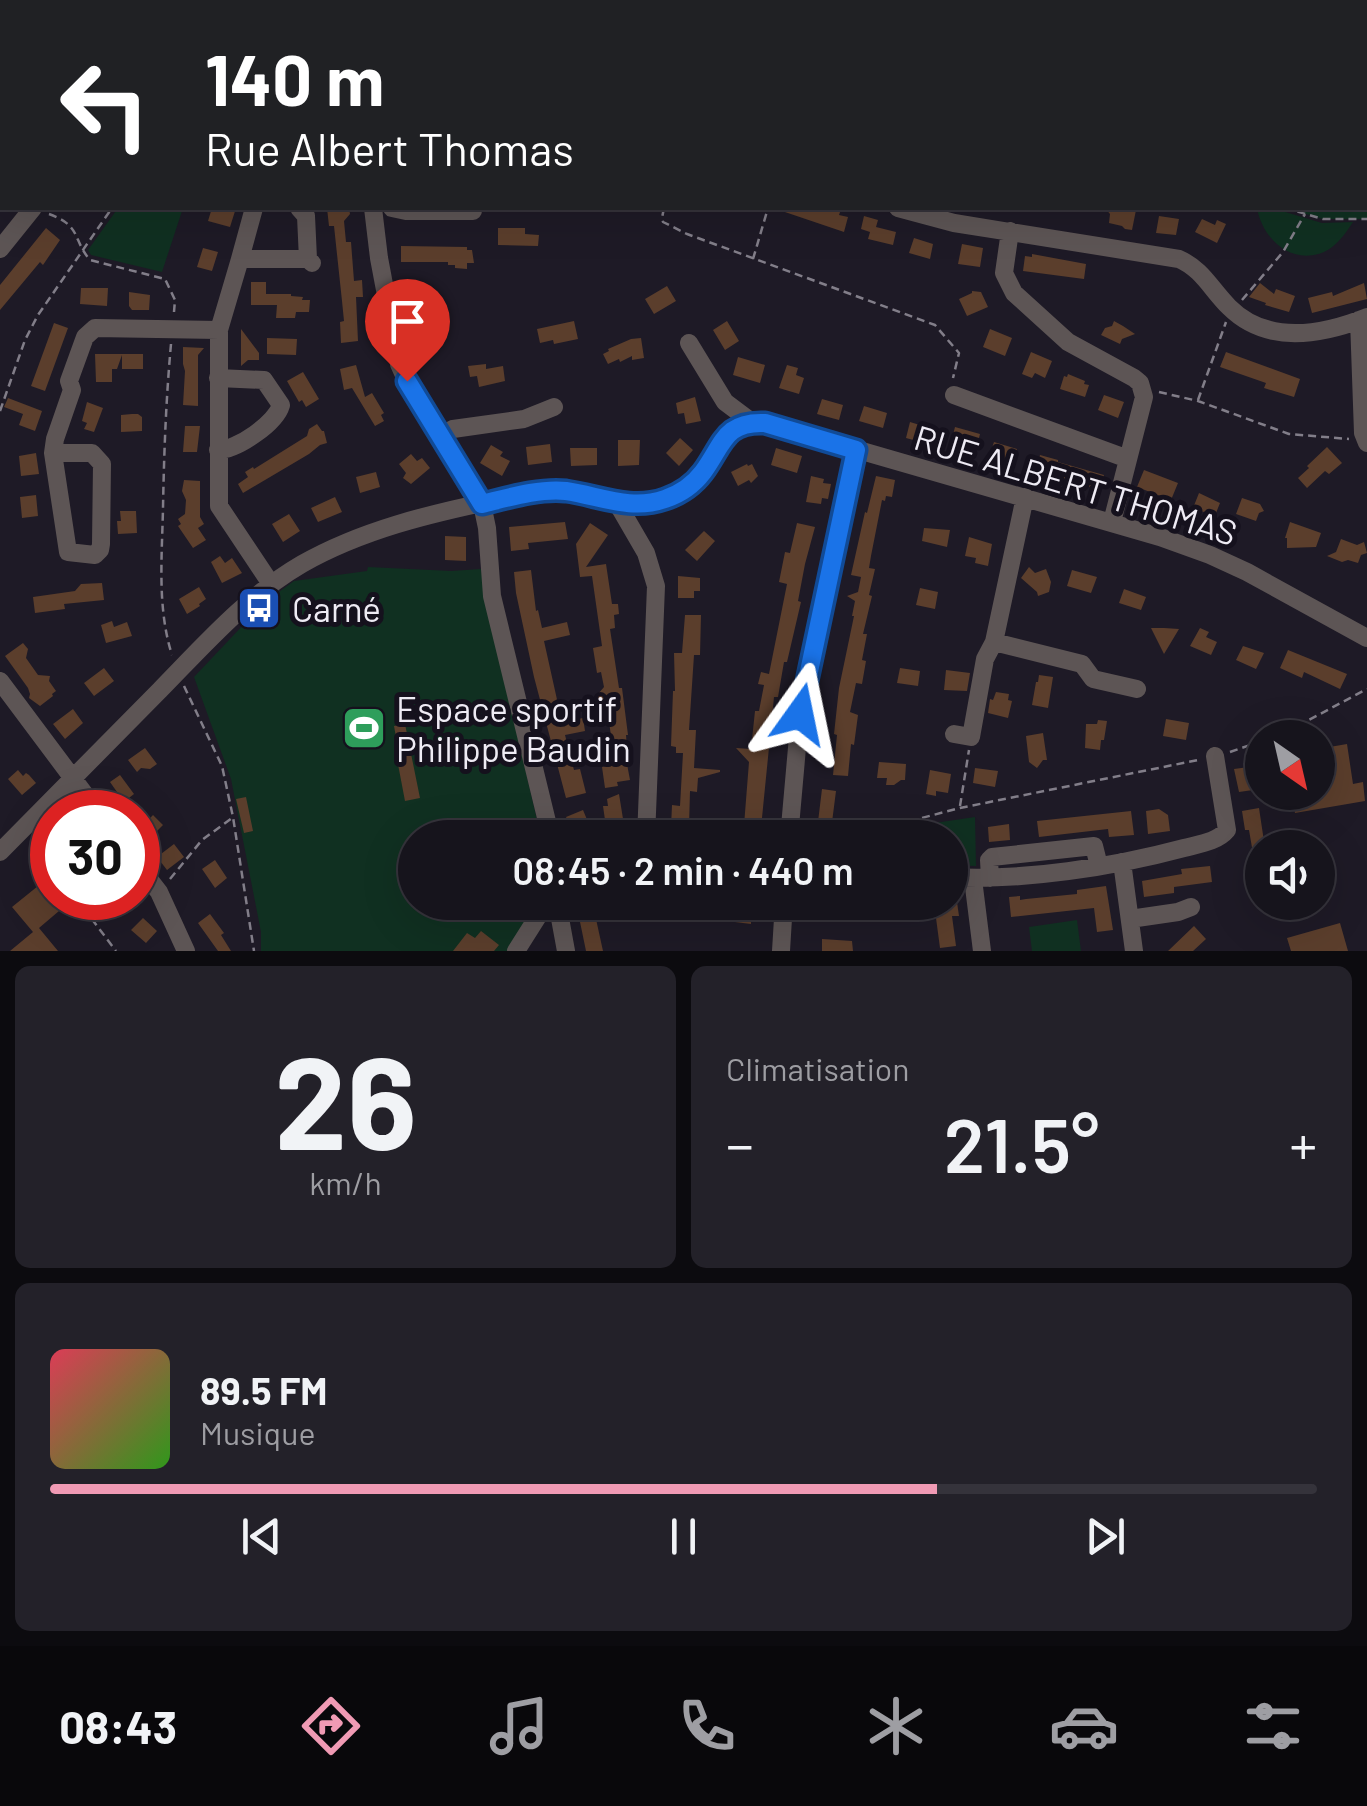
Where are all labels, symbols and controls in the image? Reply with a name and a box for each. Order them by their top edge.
text: 140 m [205,36,384,120]
icon: left [40,40,170,170]
text: Rue Albert Thomas [205,121,574,175]
pin [365,279,450,382]
icon: arrive [380,294,435,349]
street label: RUE ALBERT THOMAS [910,415,1242,553]
bus stop icon: Carné [236,585,282,631]
place label: Carné [292,587,381,629]
position arrow [748,662,852,766]
place label: Espace sportif Philippe Baudin [396,687,631,769]
sports icon: Espace sportif Philippe Baudin [341,705,387,751]
north arrow [1245,720,1335,810]
map controls [1245,720,1335,920]
speed limit sign: 30 [30,790,160,920]
button: sound [1245,830,1335,920]
text: 08:45 · 2 min · 440 m [513,847,853,893]
text: 26 [274,1020,417,1176]
text: Climatisation [726,1049,910,1087]
text: 21.5° [944,1098,1099,1188]
text: − [726,1110,754,1176]
text: + [1289,1110,1317,1176]
text: km/h [309,1163,382,1201]
text: 89.5 FM [200,1367,328,1413]
text: Musique [200,1413,315,1451]
icon: previous [234,1509,289,1564]
icon: pause [656,1509,711,1564]
icon: next [1078,1509,1133,1564]
icon: directions [296,1691,366,1761]
icon: music [484,1691,554,1761]
icon: phone [672,1691,742,1761]
icon: climate [861,1691,931,1761]
icon: car [1049,1691,1119,1761]
icon: filters [1238,1691,1308,1761]
text: 08:43 [59,1699,177,1753]

